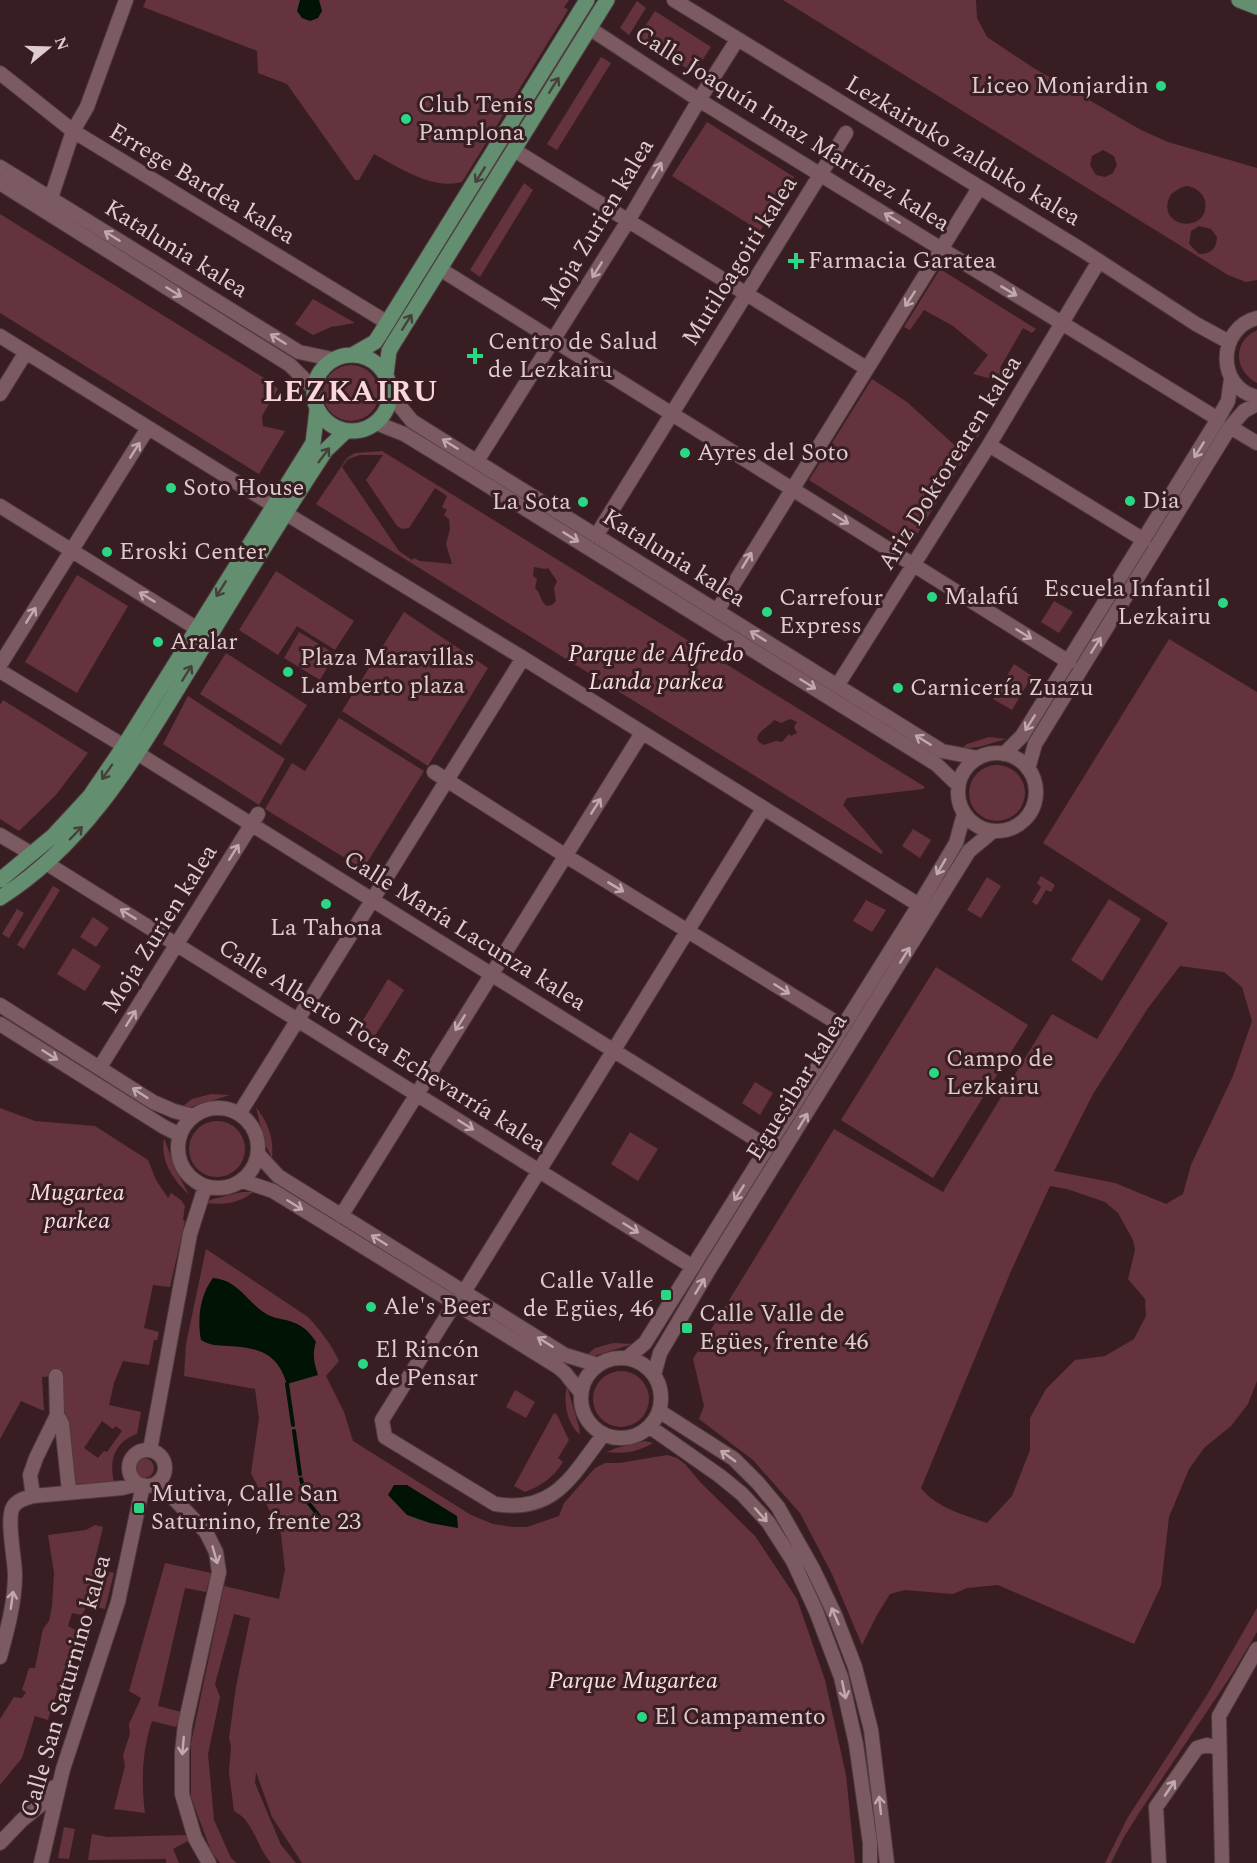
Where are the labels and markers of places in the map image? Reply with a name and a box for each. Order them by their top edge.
place label: Liceo Monjardin [971,68,1149,104]
marker: Liceo Monjardin [1154,79,1168,93]
place label: Club Tenis Pamplona [418,87,534,151]
marker: Club Tenis Pamplona [399,112,413,126]
place label: Farmacia Garatea [808,243,996,279]
marker: Farmacia Garatea [789,254,803,268]
place label: Centro de Salud de Lezkairu [488,324,658,388]
marker: Centro de Salud de Lezkairu [466,347,484,365]
place label: Ayres del Soto [697,435,849,471]
marker: Ayres del Soto [678,446,692,460]
place label: Soto House [183,470,305,506]
marker: Soto House [164,481,178,495]
place label: Dia [1142,483,1180,519]
place label: La Sota [492,484,571,520]
marker: Dia [1123,494,1137,508]
marker: La Sota [576,495,590,509]
place label: Eroski Center [119,534,267,570]
marker: Eroski Center [100,545,114,559]
place label: Escuela Infantil Lezkairu [1043,571,1211,635]
place label: Malafú [944,579,1019,615]
place label: Carrefour Express [779,580,883,644]
marker: Malafú [925,590,939,604]
marker: Escuela Infantil Lezkairu [1216,596,1230,610]
marker: Carrefour Express [760,605,774,619]
place label: Aralar [170,624,238,660]
marker: Aralar [151,635,165,649]
place label: Plaza Maravillas Lamberto plaza [300,640,475,704]
marker: Plaza Maravillas Lamberto plaza [281,665,295,679]
place label: Carnicería Zuazu [910,670,1093,706]
marker: Carnicería Zuazu [891,681,905,695]
marker: La Tahona [319,897,333,911]
place label: La Tahona [270,910,382,946]
place label: Campo de Lezkairu [946,1041,1054,1105]
marker: Campo de Lezkairu [927,1066,941,1080]
place label: Calle Valle de Egües, 46 [523,1263,654,1327]
marker: Calle Valle de Egües, 46 [659,1288,673,1302]
place label: Ale's Beer [383,1289,491,1325]
place label: Calle Valle de Egües, frente 46 [699,1296,868,1360]
marker: Ale's Beer [364,1300,378,1314]
marker: Calle Valle de Egües, frente 46 [680,1321,694,1335]
place label: El Rincón de Pensar [375,1332,480,1396]
marker: El Rincón de Pensar [356,1357,370,1371]
place label: Mutiva, Calle San Saturnino, frente 23 [151,1476,361,1540]
marker: Mutiva, Calle San Saturnino, frente 23 [132,1501,146,1515]
place label: El Campamento [654,1699,826,1735]
marker: El Campamento [635,1710,649,1724]

